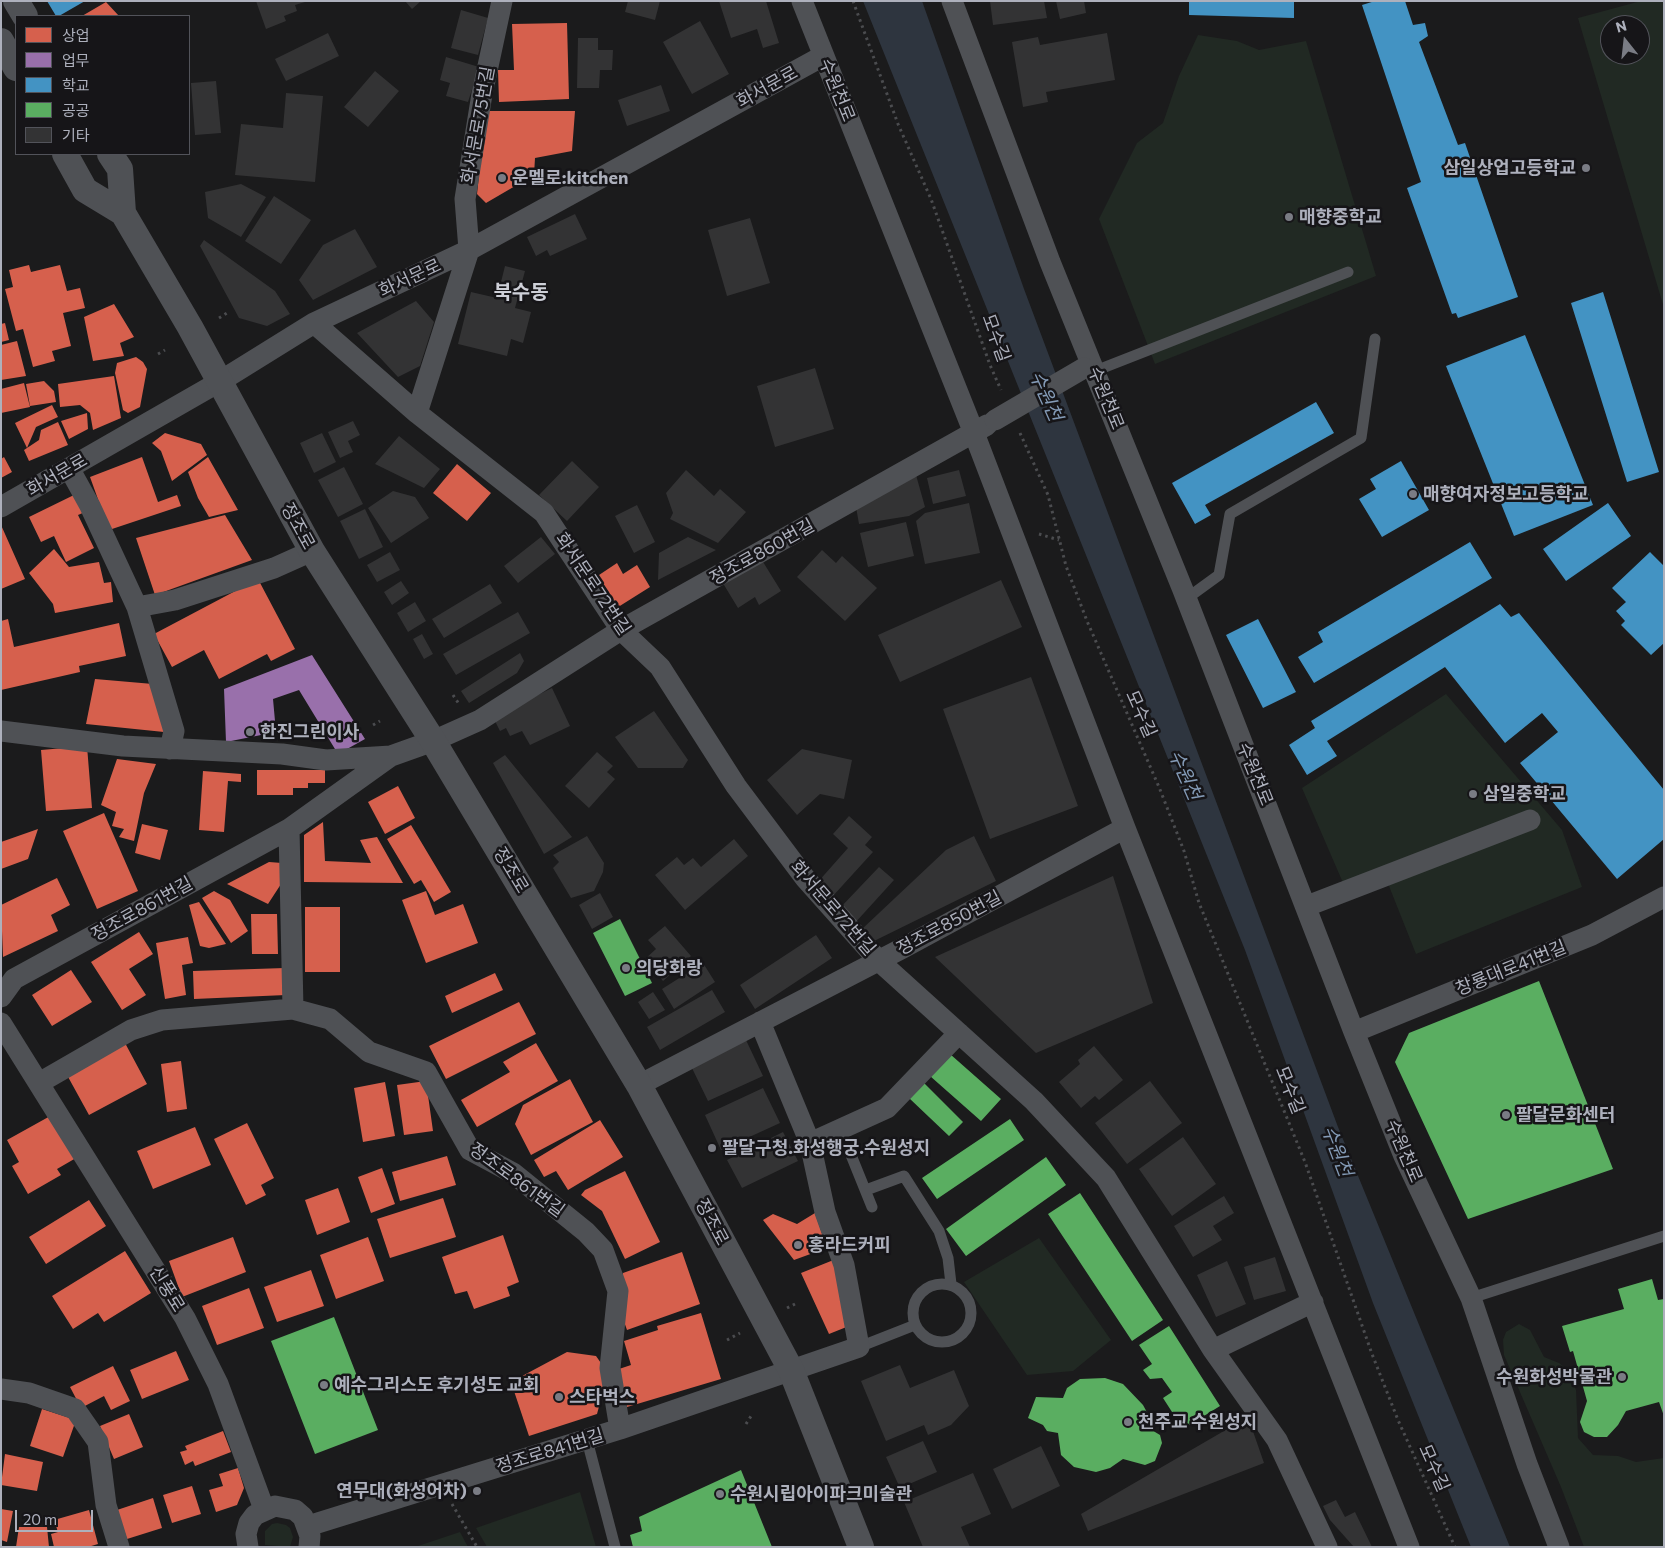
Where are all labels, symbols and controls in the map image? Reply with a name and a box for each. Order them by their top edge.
legend [15,15,190,155]
north arrow [1600,15,1650,65]
text: N [1614,16,1628,36]
text: 상업 [62,26,90,44]
text: 업무 [62,51,90,69]
street label: 수원천로 [815,55,859,125]
street label: 화서문로 [733,61,801,113]
street label: 화서문로75번길 [457,64,499,186]
text: 학교 [62,76,90,94]
text: 공공 [62,101,90,119]
text: 기타 [62,126,90,144]
place label: 삼일상업고등학교 [1444,157,1576,179]
marker: 삼일상업고등학교 [1580,162,1592,174]
place label: 운멜로:kitchen [512,167,628,189]
marker: 운멜로:kitchen [496,172,508,184]
place label: 매향중학교 [1299,206,1382,228]
marker: 매향중학교 [1283,211,1295,223]
street label: 화서문로 [375,254,445,302]
district label: 북수동 [493,280,549,304]
street label: 모수길 [977,311,1015,365]
street label: 수원천로 [1084,363,1128,433]
water label: 수원천 [1025,367,1067,425]
street label: 화서문로 [23,449,91,501]
place label: 매향여자정보고등학교 [1423,483,1589,505]
marker: 매향여자정보고등학교 [1407,488,1419,500]
street label: 정조로 [277,499,319,553]
street label: 정조로860번길 [706,514,818,590]
street label: 화서문로72번길 [551,529,635,639]
street label: 모수길 [1121,687,1161,741]
place label: 한진그린이사 [260,721,359,743]
marker: 한진그린이사 [244,726,256,738]
street label: 수원천로 [1233,739,1277,809]
water label: 수원천 [1164,746,1206,804]
place label: 삼일중학교 [1483,783,1566,805]
marker: 삼일중학교 [1467,788,1479,800]
street label: 정조로 [489,843,533,897]
street label: 화서문로72번길 [786,856,880,960]
street label: 정조로861번길 [88,872,196,946]
street label: 정조로850번길 [893,886,1005,960]
street label: 창룡대로41번길 [1453,936,1569,1000]
place label: 의당화랑 [636,957,702,979]
marker: 의당화랑 [620,962,632,974]
street label: 모수길 [1271,1063,1309,1117]
place label: 팔달문화센터 [1516,1104,1615,1126]
marker: 팔달문화센터 [1500,1109,1512,1121]
street label: 수원천로 [1381,1116,1427,1186]
water label: 수원천 [1317,1122,1357,1180]
place label: 팔달구청.화성행궁.수원성지 [722,1137,930,1159]
street label: 정조로861번길 [465,1138,569,1222]
marker: 팔달구청.화성행궁.수원성지 [706,1142,718,1154]
street label: 정조로 [691,1195,733,1249]
place label: 홍라드커피 [808,1234,891,1256]
marker: 홍라드커피 [792,1239,804,1251]
street label: 신풍로 [145,1262,189,1316]
place label: 수원화성박물관 [1496,1366,1612,1388]
marker: 수원화성박물관 [1616,1371,1628,1383]
place label: 예수그리스도 후기성도 교회 [334,1374,540,1396]
marker: 예수그리스도 후기성도 교회 [318,1379,330,1391]
place label: 스타벅스 [569,1386,635,1408]
marker: 스타벅스 [553,1391,565,1403]
place label: 천주교 수원성지 [1138,1411,1257,1433]
marker: 천주교 수원성지 [1122,1416,1134,1428]
street label: 정조로841번길 [493,1424,607,1478]
street label: 모수길 [1414,1441,1454,1495]
place label: 연무대(화성어차) [336,1480,467,1502]
place label: 수원시립아이파크미술관 [730,1483,912,1505]
marker: 연무대(화성어차) [471,1485,483,1497]
marker: 수원시립아이파크미술관 [714,1488,726,1500]
scale bar [18,1500,95,1532]
text: 20 m [23,1510,57,1528]

